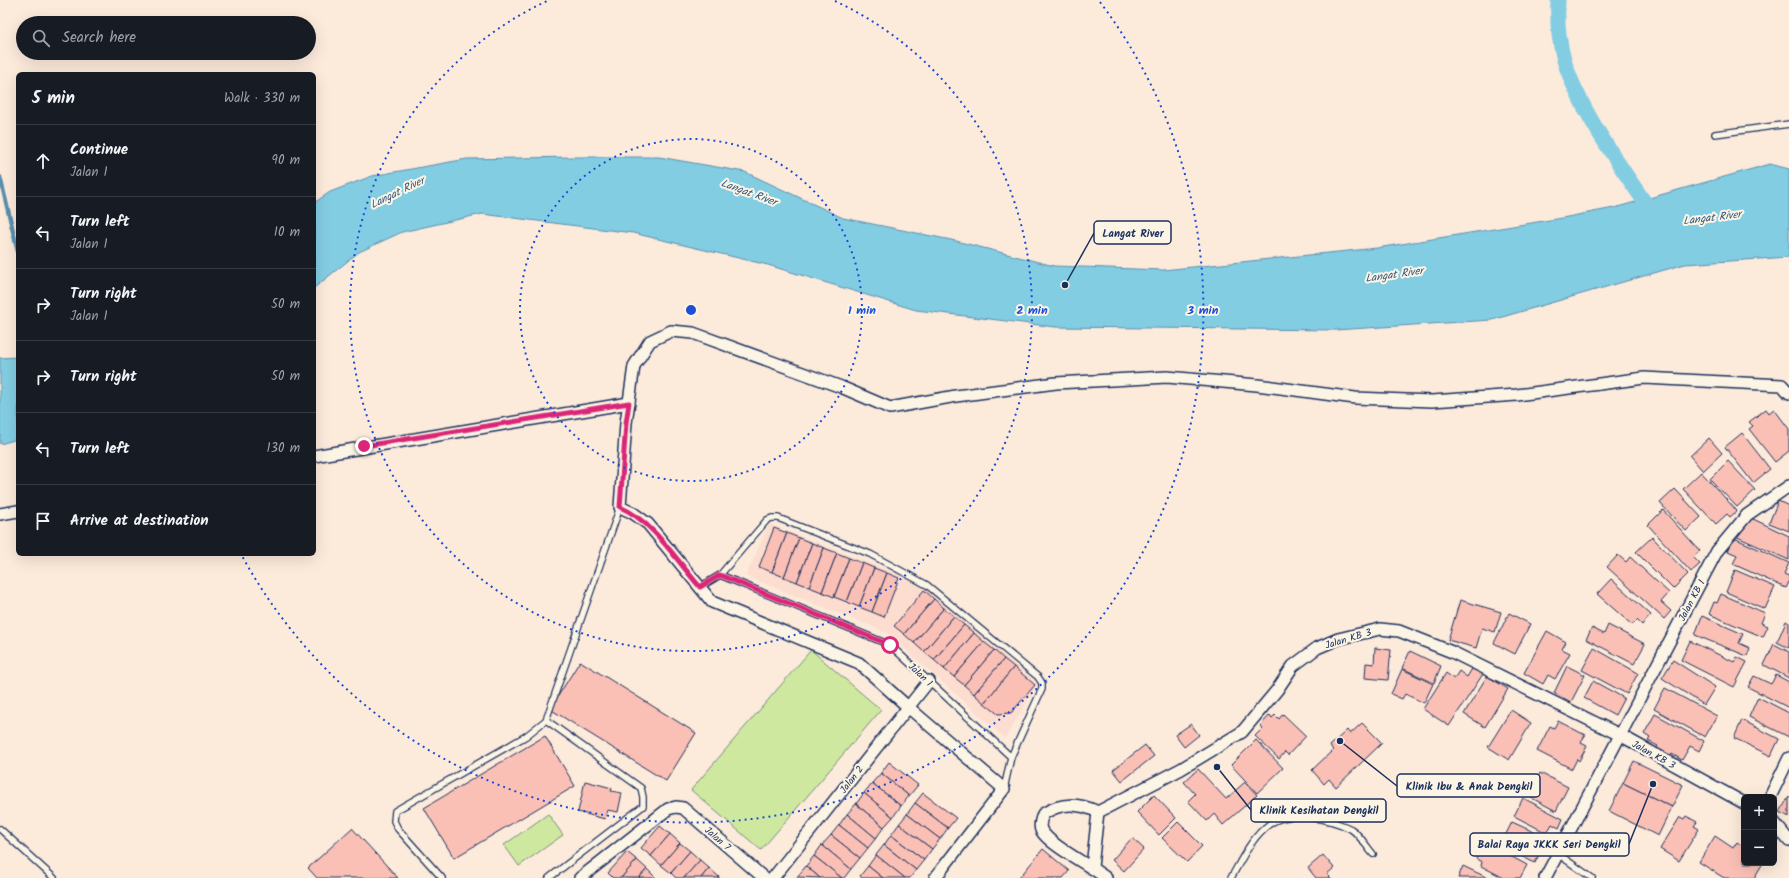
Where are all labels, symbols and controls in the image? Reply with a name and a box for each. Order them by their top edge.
search box [16,16,316,60]
text: Search here [62,26,136,50]
icon: search [30,27,52,49]
text: 5 min [32,85,75,112]
text: Walk · 330 m [224,88,300,109]
text: Continue [70,138,128,162]
icon: ahead [32,150,54,172]
text: 90 m [272,150,300,171]
text: Jalan 1 [70,162,108,183]
water label: Langat River [367,171,430,214]
water label: Langat River [718,175,781,212]
water label: Langat River [1682,205,1745,230]
text: Turn left [70,210,130,234]
callout: Langat River [1094,221,1171,244]
icon: left [32,222,54,244]
text: 10 m [274,222,300,243]
text: Langat River [1102,225,1165,243]
text: Jalan 1 [70,234,108,255]
water label: Langat River [1364,262,1427,288]
text: Turn right [70,282,137,306]
icon: right [32,294,54,316]
text: 50 m [271,294,300,315]
text: 1 min [848,301,876,320]
text: 2 min [1016,301,1048,320]
text: 3 min [1187,301,1219,320]
centre of rings [684,303,698,317]
text: Jalan 1 [70,306,108,327]
text: Turn right [70,365,137,389]
icon: right [32,366,54,388]
text: 50 m [271,366,300,387]
text: Turn left [70,437,130,461]
route end [355,437,373,455]
icon: left [32,438,54,460]
text: 130 m [266,438,300,459]
text: Arrive at destination [70,509,209,533]
icon: arrive [32,510,54,532]
street label: Jalan KB 1 [1674,577,1710,624]
street label: Jalan KB 3 [1323,624,1374,654]
route start [881,636,899,654]
street label: Jalan 1 [904,659,936,690]
street label: Jalan KB 3 [1629,736,1679,774]
street label: Jalan 2 [836,762,868,797]
callout: Klinik Ibu & Anak Dengkil [1397,774,1540,797]
text: Klinik Ibu & Anak Dengkil [1406,778,1532,796]
map controls [1741,794,1777,866]
button: + [1741,794,1777,830]
callout: Klinik Kesihatan Dengkil [1251,799,1386,822]
text: Klinik Kesihatan Dengkil [1260,802,1379,820]
street label: Jalan 7 [701,823,734,855]
button: − [1741,830,1777,866]
callout: Balai Raya JKKK Seri Dengkil [1470,833,1629,856]
text: Balai Raya JKKK Seri Dengkil [1477,836,1621,854]

